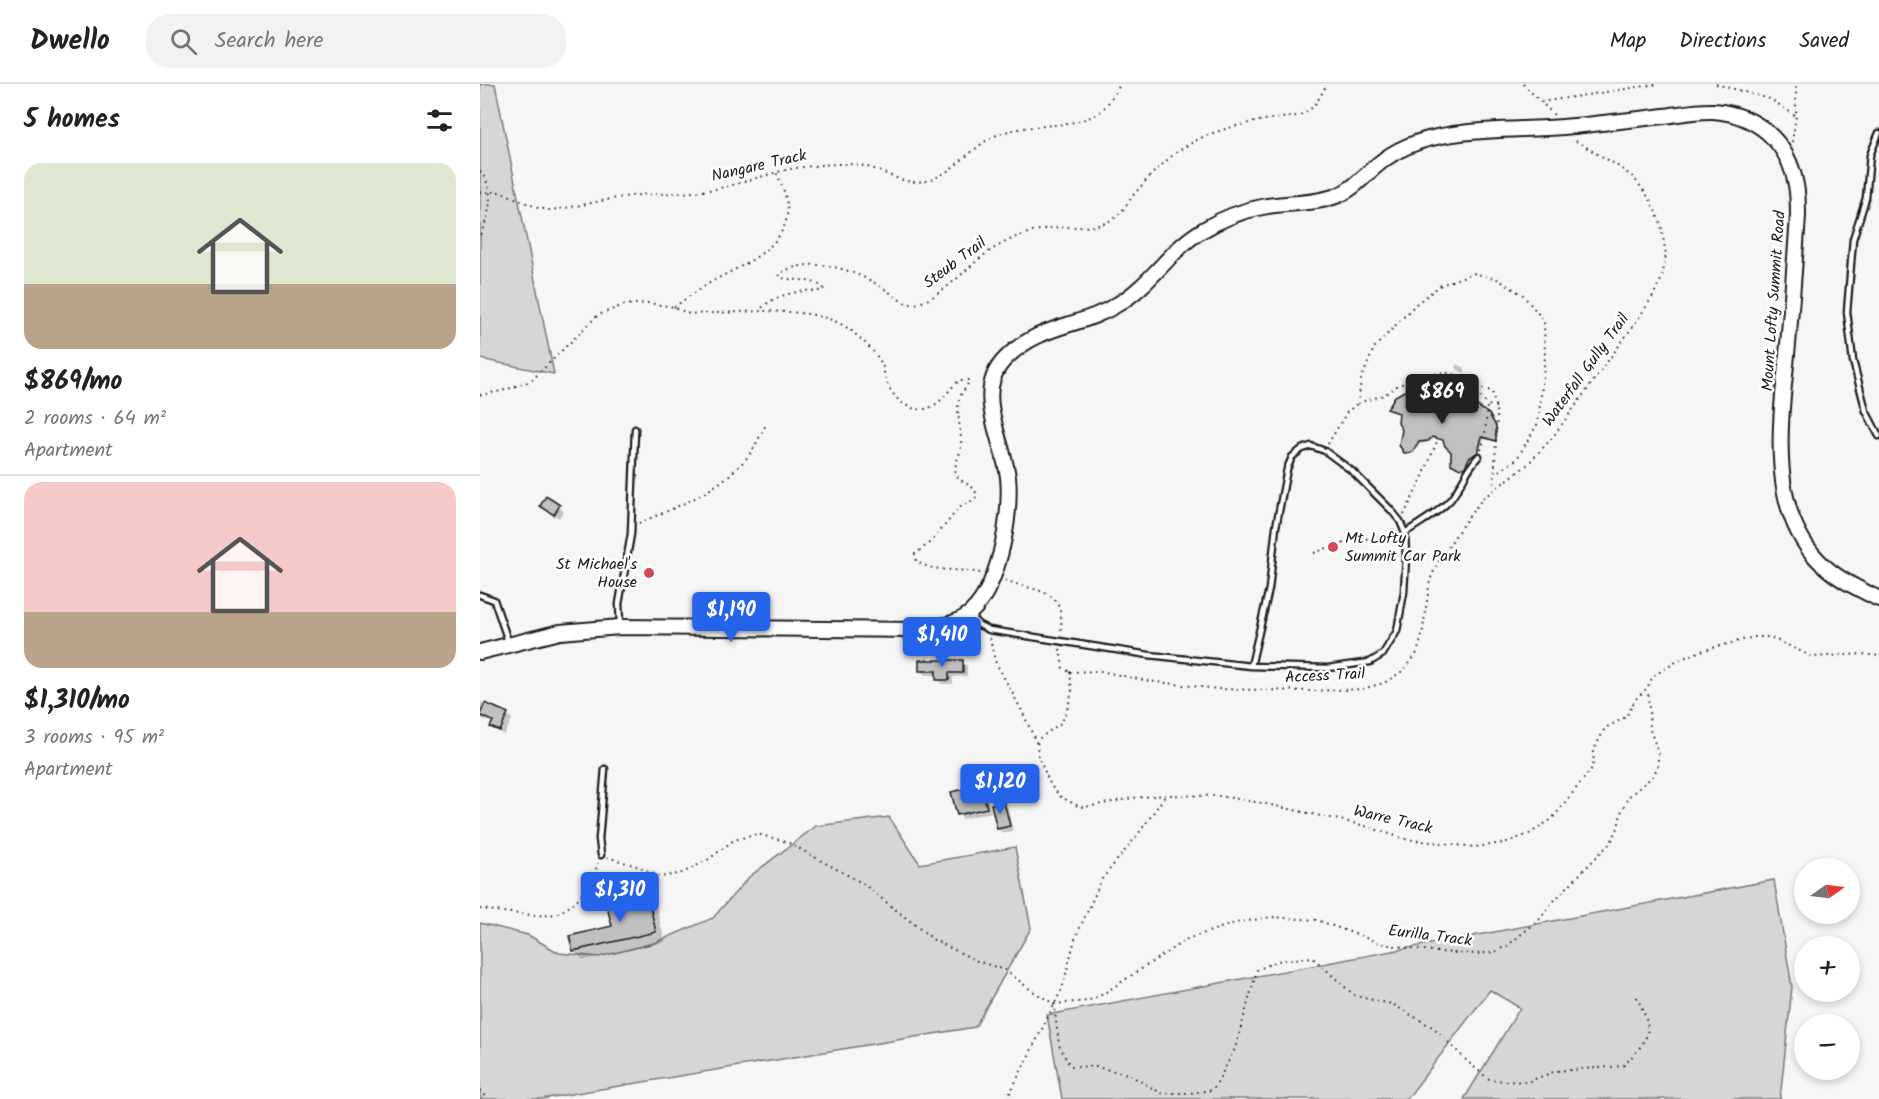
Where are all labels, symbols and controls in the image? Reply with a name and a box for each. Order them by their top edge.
search box [146,14,566,68]
text: Dwello [30,19,110,64]
text: Search here [215,24,323,59]
icon: search [167,25,200,58]
text: Map [1610,25,1646,58]
text: Directions [1679,25,1766,58]
text: Saved [1799,25,1849,58]
text: 5 homes [24,99,120,141]
icon: filters [423,104,456,137]
street label: Nangare Track [709,143,809,189]
icon: home [186,202,294,310]
street label: Mount Lofty Summit Road [1755,209,1793,392]
street label: Steub Trail [918,231,992,295]
street label: Waterfall Gully Trail [1536,308,1636,432]
text: $869/mo [24,361,122,403]
pin: $869 [1406,374,1478,425]
text: $869 [1420,377,1464,409]
text: 2 rooms · 64 m² [24,403,166,435]
text: Apartment [24,435,113,467]
icon: home [186,521,294,629]
place label: Mt Lofty Summit Car Park [1345,526,1461,569]
marker: Mt Lofty Summit Car Park [1326,540,1340,554]
place label: St Michael's House [556,552,637,595]
marker: St Michael's House [642,566,656,580]
pin: $1,190 [682,592,780,643]
text: $1,190 [706,595,756,627]
pin: $1,410 [893,617,991,668]
text: $1,410 [917,620,967,652]
street label: Access Trail [1284,661,1366,691]
text: $1,310/mo [24,680,130,722]
text: 3 rooms · 95 m² [24,722,164,754]
text: Apartment [24,754,113,786]
pin: $1,120 [951,764,1049,815]
text: $1,120 [974,767,1026,799]
street label: Warre Track [1351,799,1435,841]
north arrow [1794,858,1860,924]
map controls [1794,858,1860,1080]
pin: $1,310 [571,872,669,923]
text: $1,310 [595,875,645,907]
street label: Eurilla Track [1387,918,1474,954]
button: + [1794,936,1860,1002]
button: − [1794,1014,1860,1080]

